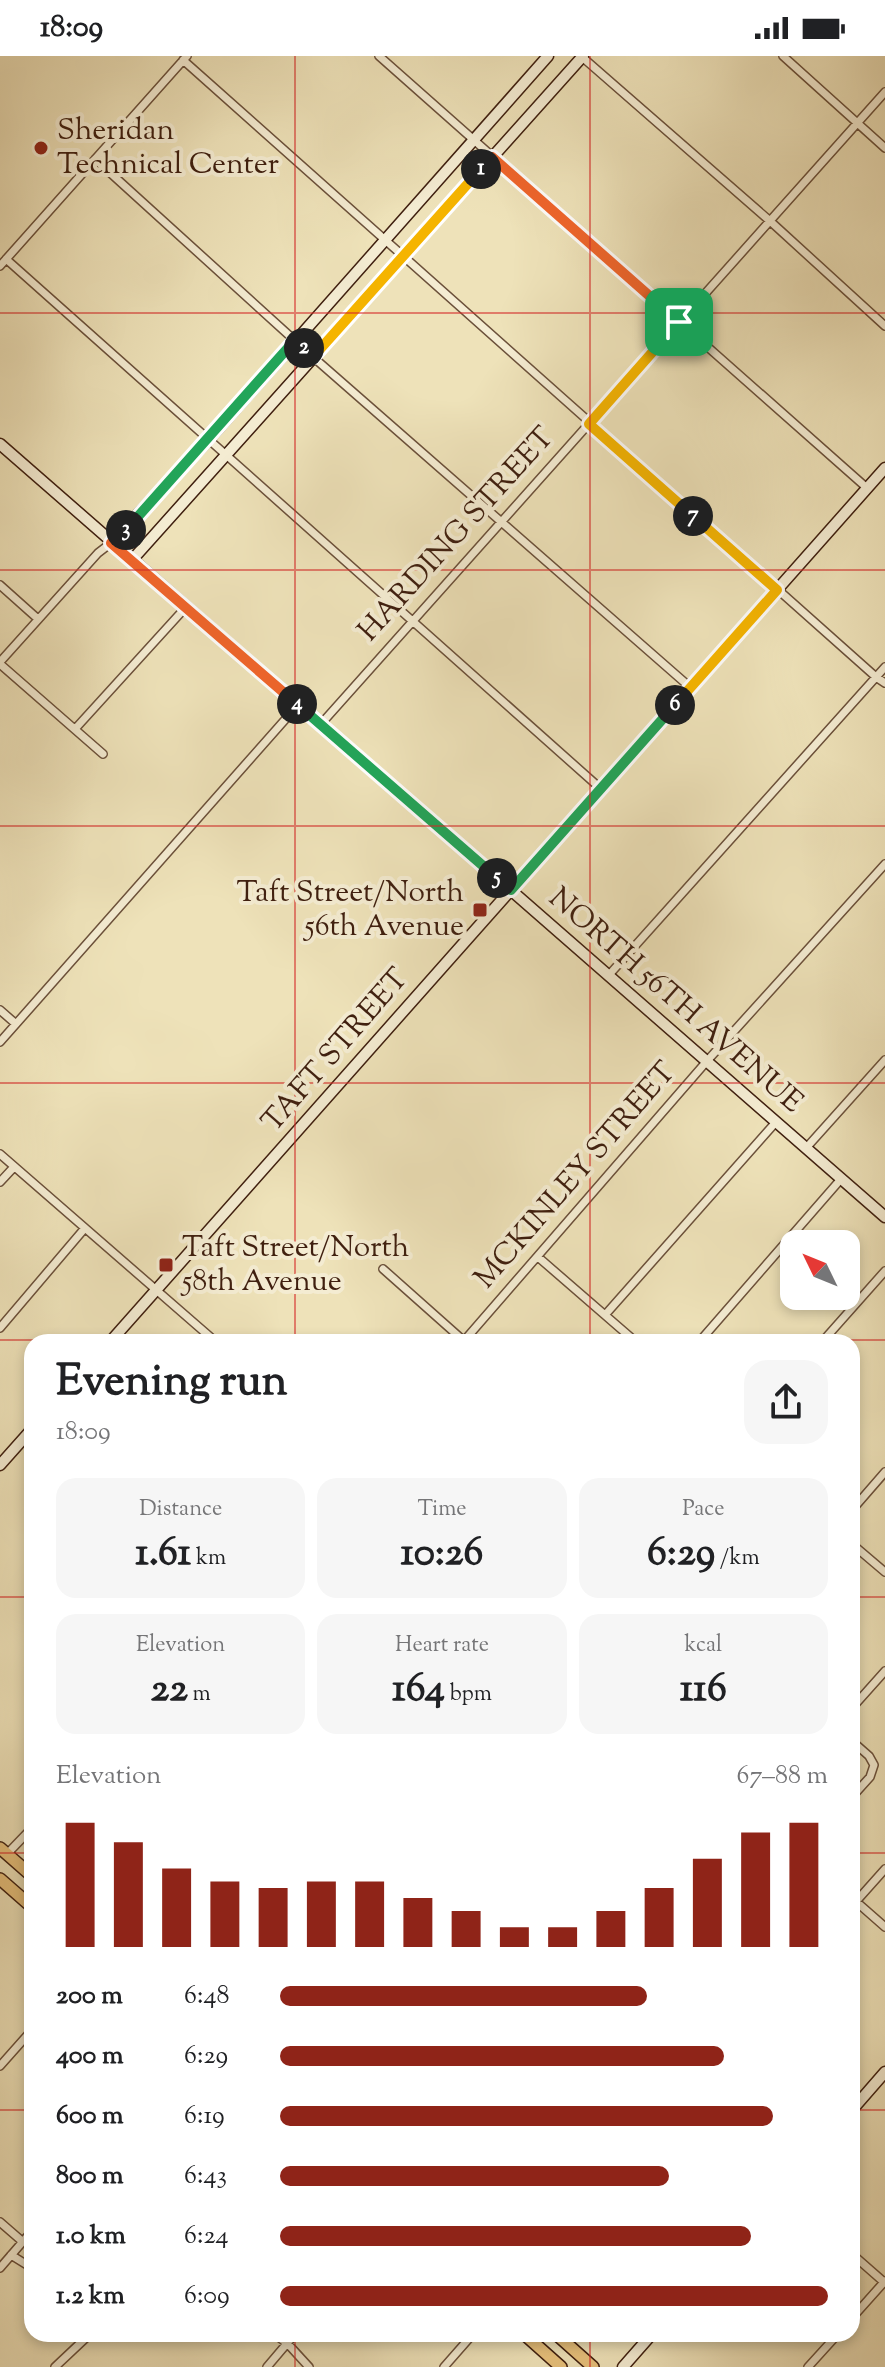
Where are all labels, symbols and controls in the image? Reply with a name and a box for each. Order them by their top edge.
text: 18:09 [40,7,103,50]
place label: Sheridan Technical Center [57,110,279,187]
marker: Sheridan Technical Center [32,139,50,157]
pin: 1 [461,149,501,189]
text: 1 [477,153,485,185]
pin [645,288,713,356]
icon: arrive [657,300,701,344]
pin: 2 [284,328,324,368]
text: 2 [299,332,309,364]
street label: HARDING STREET [349,418,565,652]
pin: 7 [673,496,713,536]
text: 7 [687,500,699,532]
pin: 3 [106,510,146,550]
text: 3 [122,514,130,546]
pin: 4 [277,684,317,724]
pin: 6 [655,685,695,725]
text: 4 [291,688,303,720]
text: 6 [670,689,680,721]
pin: 5 [477,858,517,898]
text: 5 [493,862,501,894]
place label: Taft Street/North 56th Avenue [237,872,464,949]
street label: NORTH 56TH AVENUE [538,878,812,1124]
marker: Taft Street/North 56th Avenue [471,901,489,919]
street label: TAFT STREET [253,960,419,1142]
street label: MCKINLEY STREET [465,1053,687,1299]
place label: Taft Street/North 58th Avenue [180,1227,410,1304]
north arrow [780,1230,860,1310]
map controls [780,1230,860,1310]
marker: Taft Street/North 58th Avenue [157,1256,175,1274]
text: Evening run [56,1352,288,1415]
button: share [744,1360,828,1444]
text: 18:09 [56,1414,111,1451]
text: Distance [139,1494,222,1526]
text: Time [418,1494,466,1526]
text: Pace [682,1494,724,1526]
text: 1.61 [135,1526,191,1583]
text: 10:26 [401,1526,483,1583]
text: 6:29 [647,1526,715,1583]
text: km [191,1543,226,1575]
text: /km [715,1543,760,1575]
text: Elevation [136,1630,225,1662]
text: Heart rate [395,1630,489,1662]
text: kcal [684,1630,722,1662]
text: 22 [150,1662,188,1719]
text: 164 [392,1662,445,1719]
text: 116 [680,1662,727,1719]
text: m [188,1679,211,1711]
text: bpm [445,1679,492,1711]
text: Elevation [56,1758,161,1795]
text: 67–88 m [737,1758,828,1795]
text: 200 m [56,1978,123,2015]
text: 6:48 [184,1978,230,2015]
text: 400 m [56,2038,123,2075]
text: 6:29 [184,2038,228,2075]
text: 600 m [56,2098,123,2135]
text: 6:19 [184,2098,225,2135]
text: 800 m [56,2158,124,2195]
text: 6:43 [184,2158,227,2195]
text: 1.0 km [56,2218,126,2255]
text: 6:24 [184,2218,229,2255]
text: 1.2 km [56,2278,125,2315]
text: 6:09 [184,2278,230,2315]

